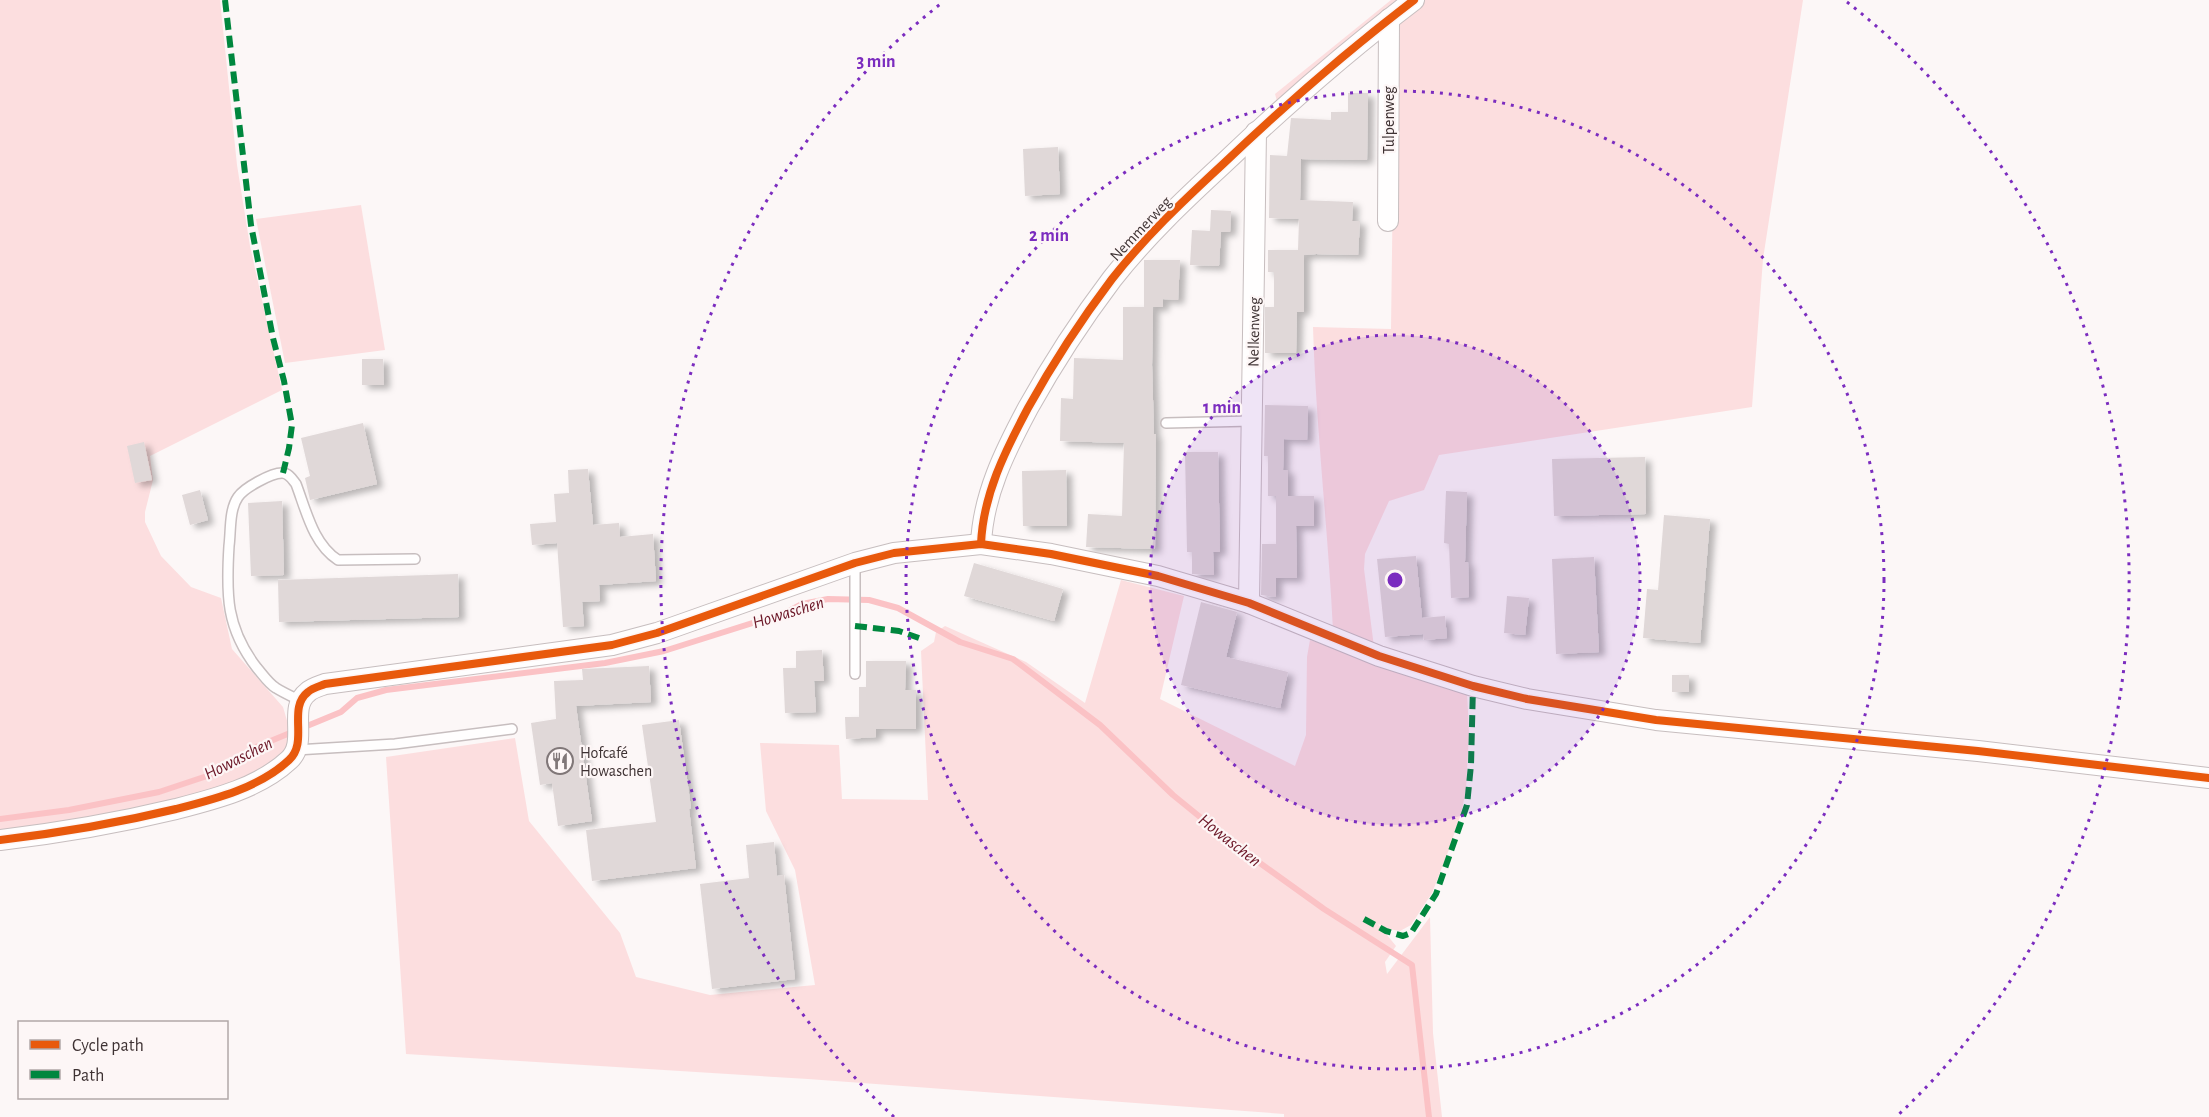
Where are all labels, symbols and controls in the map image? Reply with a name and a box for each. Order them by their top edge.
text: 3 min [856,53,896,71]
street label: Tulpenweg [1381,86,1397,154]
street label: Nemmerweg [1107,193,1175,264]
text: 2 min [1029,227,1069,245]
street label: Nelkenweg [1245,297,1263,367]
text: 1 min [1203,399,1241,417]
centre of rings [1385,570,1405,590]
water label: Howaschen [750,594,826,632]
water label: Howaschen [201,734,275,784]
place label: Hofcafé Howaschen [580,745,652,779]
restaurant icon: Hofcafé Howaschen [545,746,575,776]
water label: Howaschen [1195,811,1264,871]
legend [18,1021,228,1099]
text: Cycle path [72,1037,144,1055]
text: Path [72,1067,104,1085]

